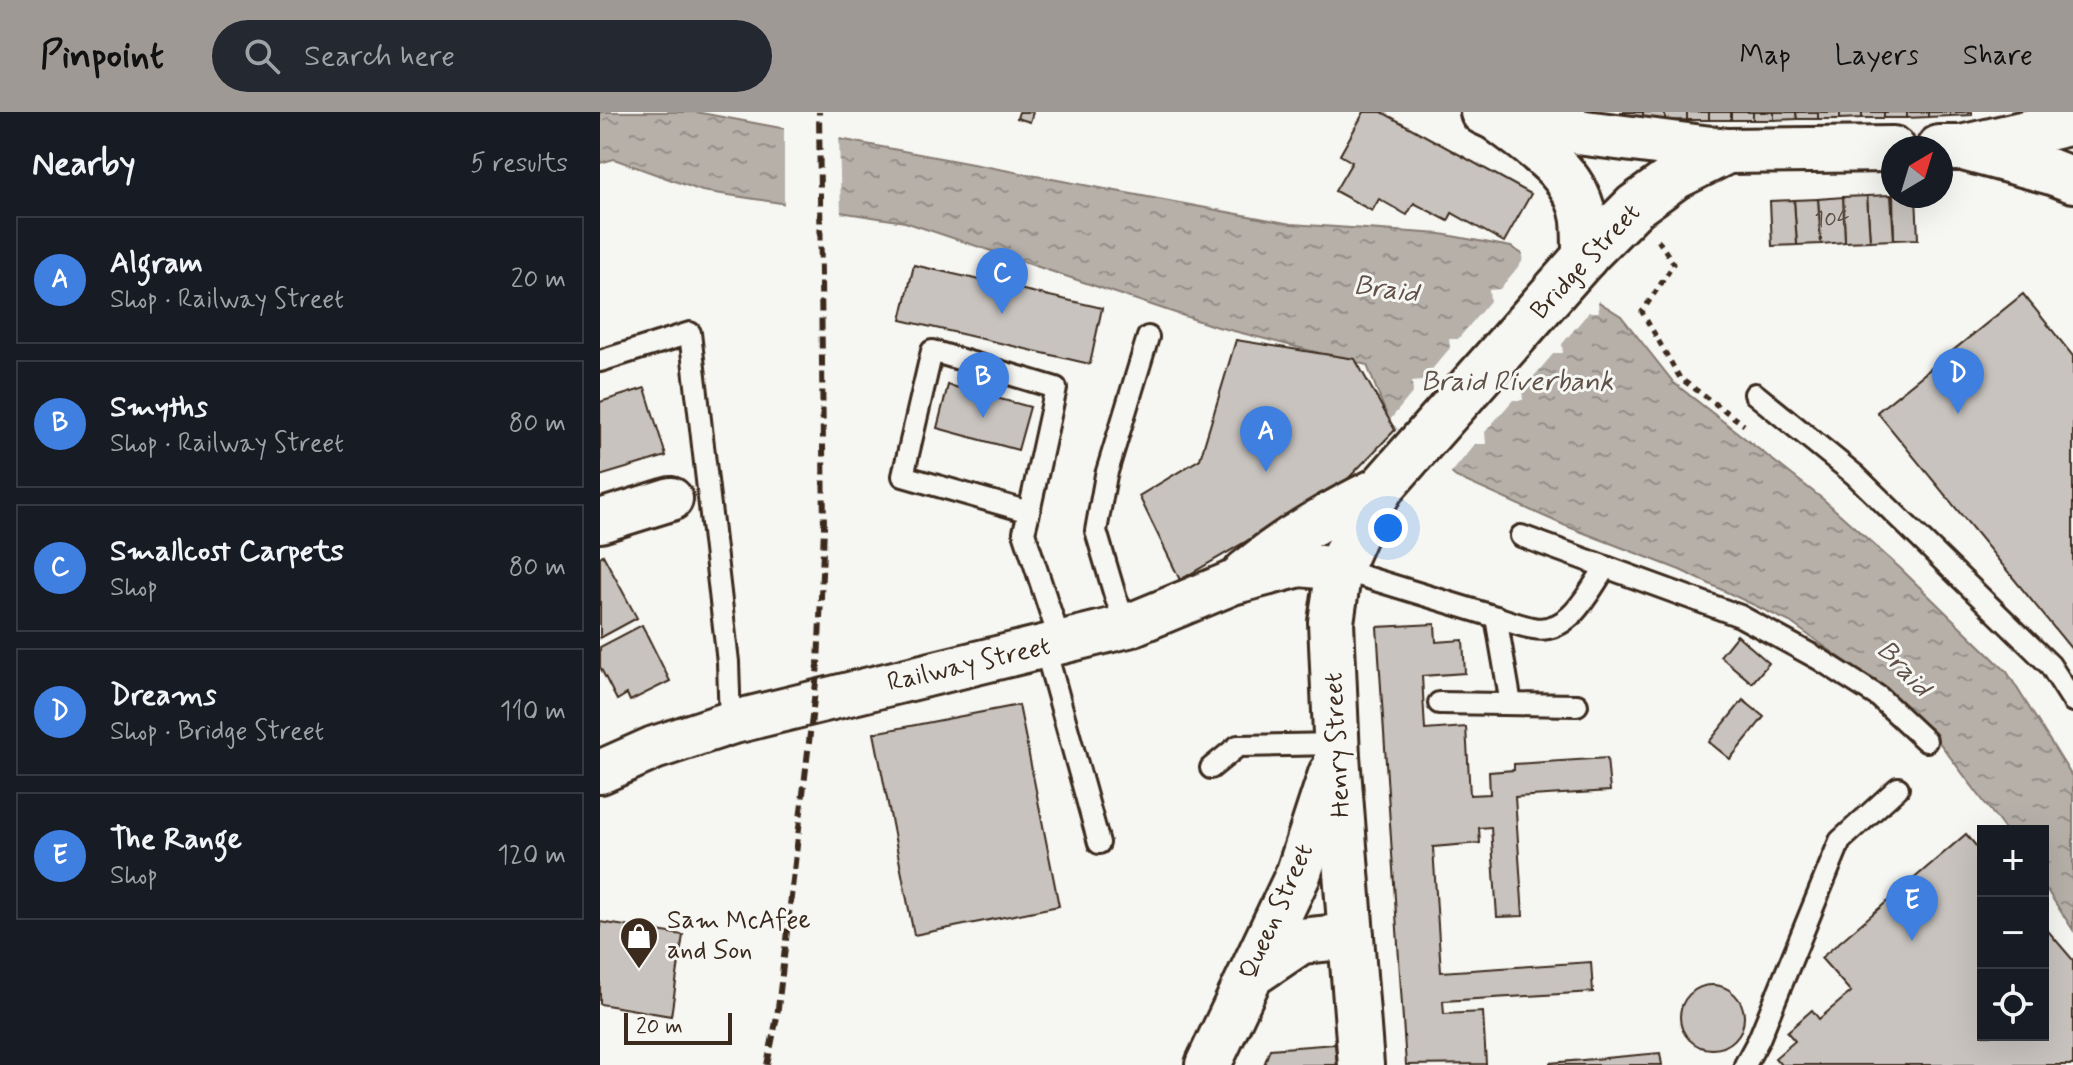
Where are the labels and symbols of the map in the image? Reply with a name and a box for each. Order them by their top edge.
north arrow [1881,136,1953,208]
street label: Bridge Street [1524,197,1648,327]
house number: 104 [1814,206,1850,234]
pin: C [976,248,1028,314]
water label: Braid [1351,267,1423,313]
pin: D [1932,348,1984,414]
pin: B [957,352,1009,418]
water label: Braid Riverbank [1421,364,1613,401]
pin: A [1240,406,1292,472]
your location [1368,508,1408,548]
street label: Railway Street [884,630,1054,700]
water label: Braid [1867,633,1940,707]
street label: Henry Street [1317,672,1359,818]
street label: Queen Street [1232,839,1322,985]
pin: E [1886,875,1938,941]
place label: Sam McAfee and Son [667,904,811,968]
shop icon: Sam McAfee and Son [618,915,660,970]
scale bar [624,1009,732,1045]

